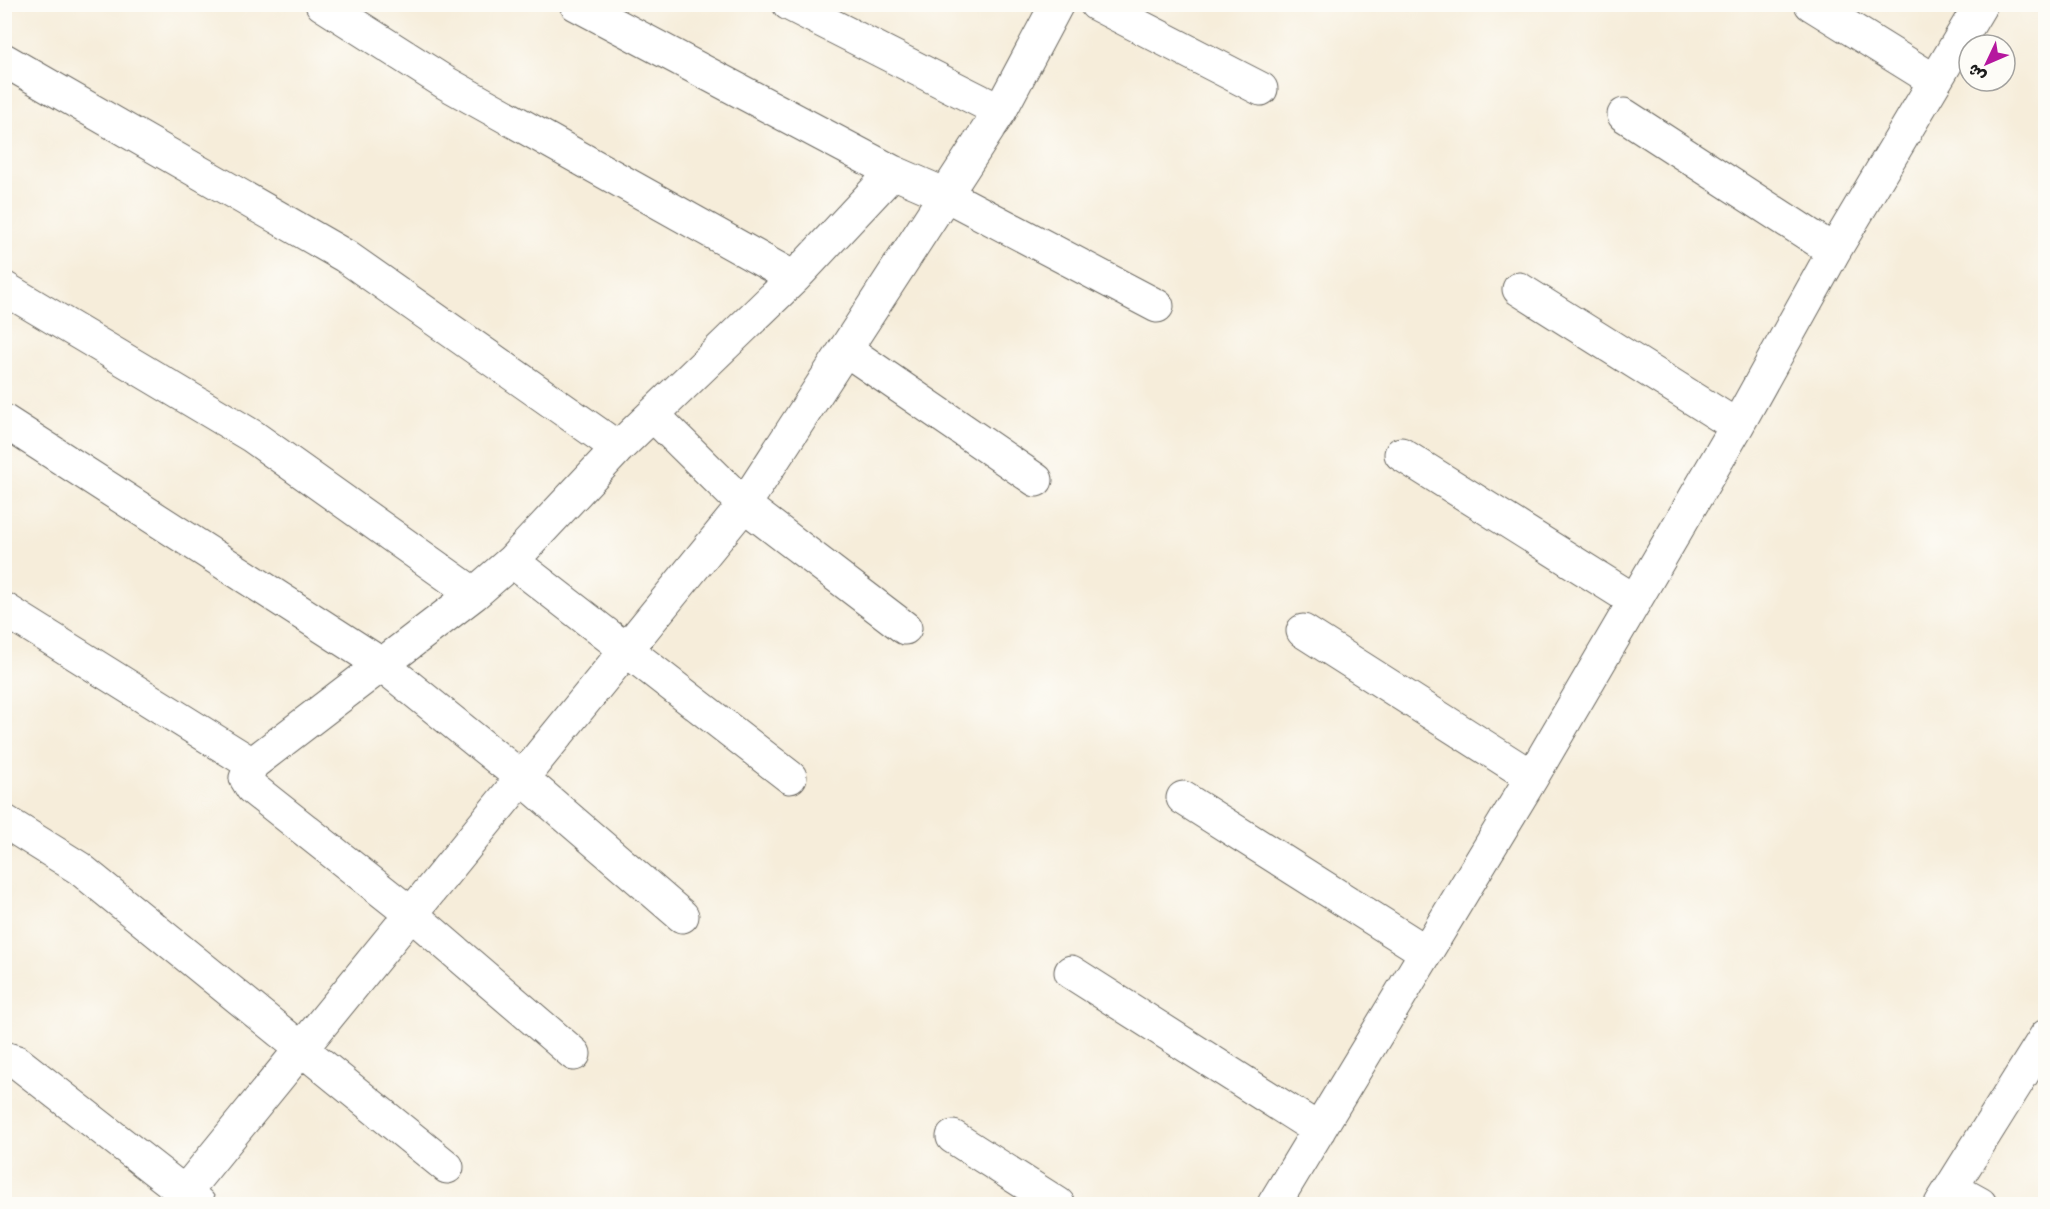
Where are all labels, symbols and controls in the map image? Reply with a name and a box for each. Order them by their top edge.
north arrow [1957,33,2017,93]
text: ش [1964,57,1992,86]

